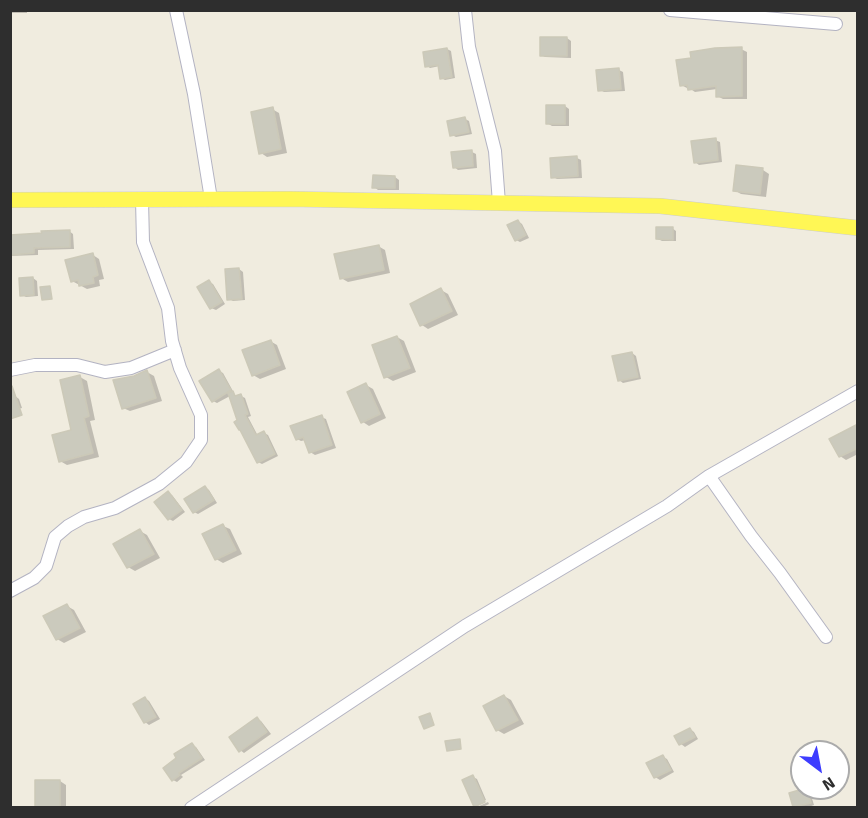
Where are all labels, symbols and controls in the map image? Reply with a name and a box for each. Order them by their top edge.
north arrow [790,740,850,800]
text: N [818,772,839,795]

